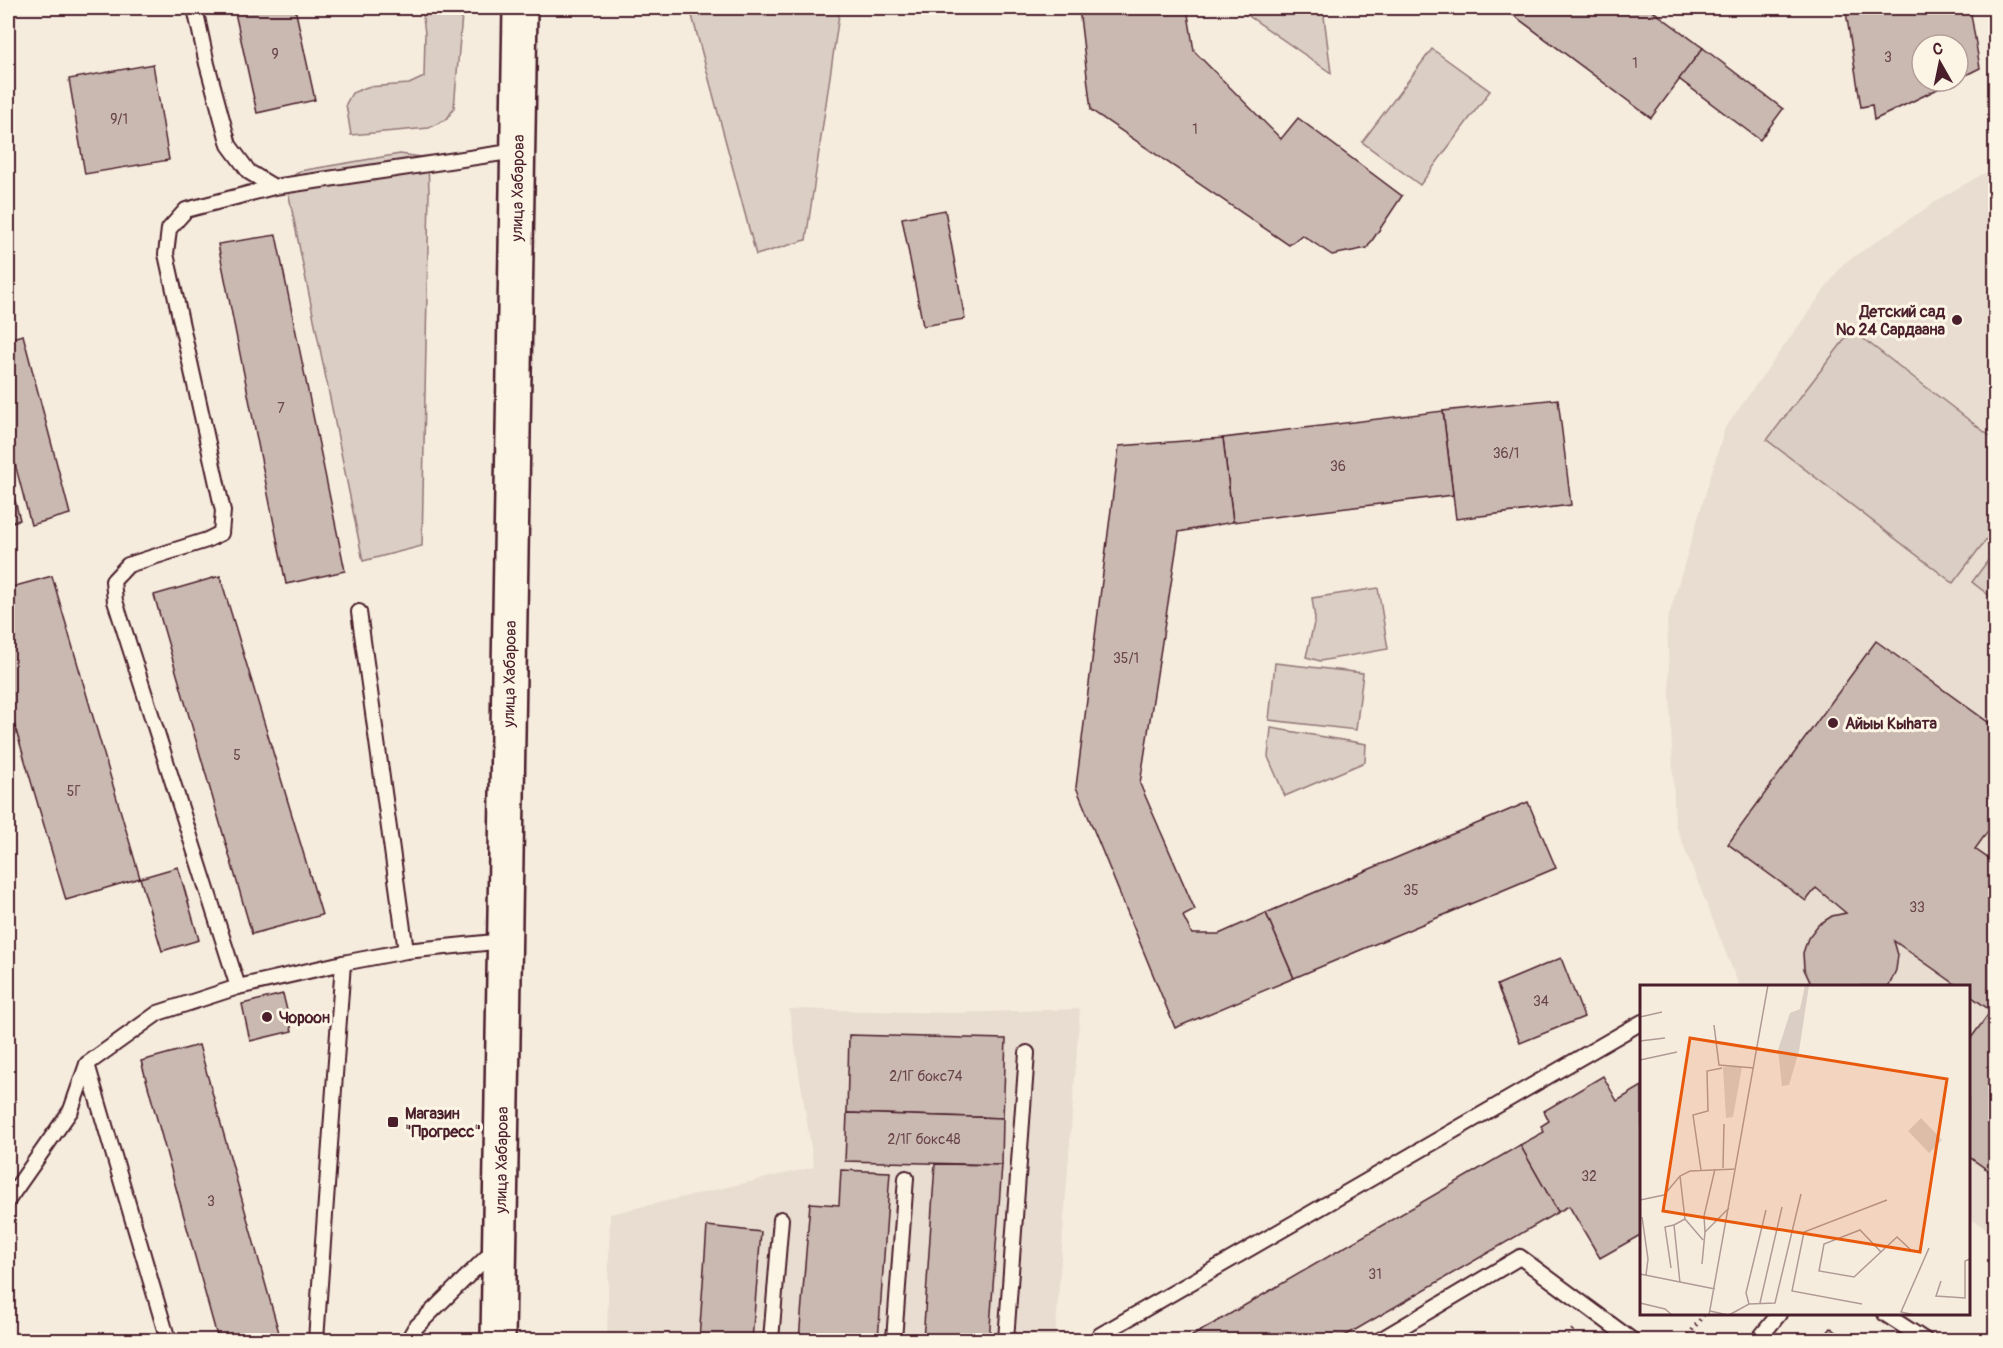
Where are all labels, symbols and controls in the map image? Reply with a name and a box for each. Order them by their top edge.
north arrow [1910,33,1970,93]
text: С [1931,39,1944,60]
house number: 9 [271,46,279,63]
house number: 3 [1884,49,1892,66]
house number: 1 [1632,55,1638,72]
house number: 9/1 [110,111,128,128]
house number: 1 [1192,121,1198,138]
street label: улица Хабарова [507,134,529,243]
place label: Детский сад № 24 Сардаана [1836,302,1946,340]
marker: Детский сад № 24 Сардаана [1950,313,1964,327]
house number: 7 [277,400,285,417]
house number: 36/1 [1493,445,1519,462]
house number: 36 [1330,458,1346,475]
street label: улица Хабарова [499,620,521,729]
house number: 35/1 [1113,650,1139,667]
place label: Айыы Кыhата [1845,714,1938,734]
marker: Айыы Кыhата [1826,716,1840,730]
house number: 5 [233,747,241,764]
house number: 5Г [67,783,81,800]
house number: 35 [1403,882,1419,899]
house number: 33 [1909,899,1925,916]
inset map [1640,985,1970,1315]
house number: 34 [1533,993,1549,1010]
place label: Чороон [279,1008,330,1028]
marker: Чороон [260,1010,274,1024]
house number: 2/1Г бокс74 [889,1068,963,1085]
place label: Магазин "Прогресс" [405,1104,481,1142]
street label: улица Хабарова [491,1106,513,1215]
marker: Магазин "Прогресс" [386,1115,400,1129]
house number: 2/1Г бокс48 [887,1131,961,1148]
house number: 32 [1581,1168,1597,1185]
house number: 3 [207,1193,215,1210]
house number: 31 [1368,1266,1382,1283]

